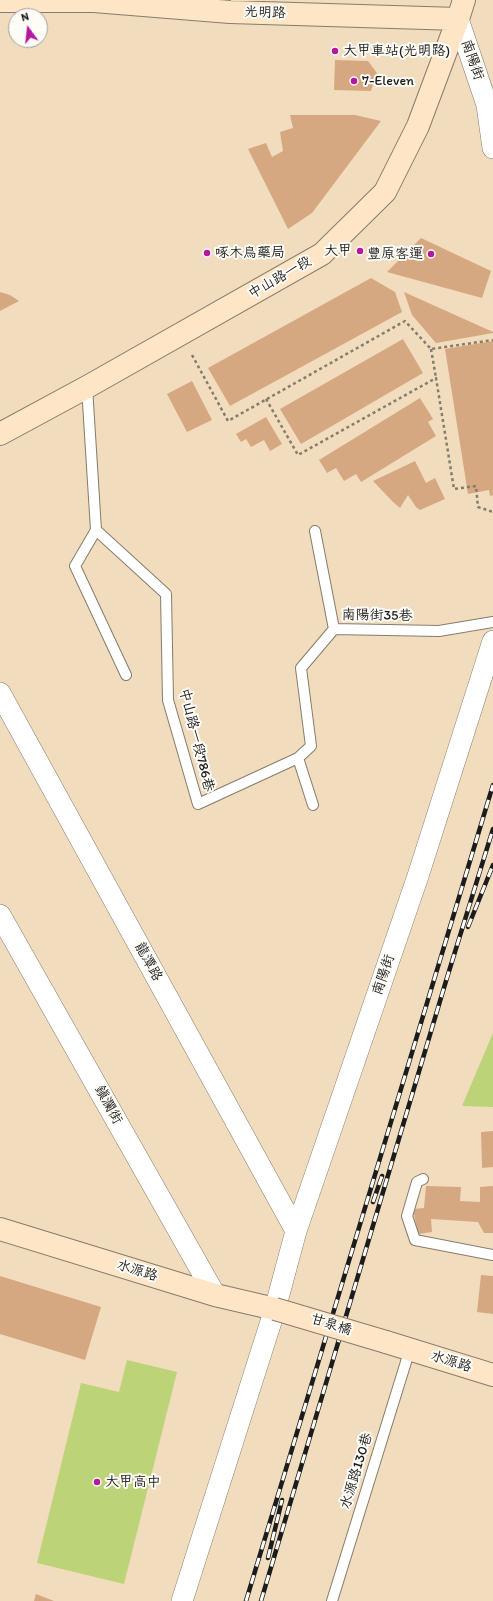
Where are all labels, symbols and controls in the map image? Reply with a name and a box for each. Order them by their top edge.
street label: 光明路 [244,4,286,22]
north arrow [8,8,48,48]
text: N [20,10,30,24]
street label: 南陽街 [457,37,487,83]
place label: 大甲車站(光明路) [343,43,450,59]
marker: 大甲車站(光明路) [330,46,340,56]
place label: 7-Eleven [362,73,414,89]
marker: 7-Eleven [349,76,359,86]
place label: 大甲 [324,243,352,259]
place label: 啄木鳥藥局 [215,245,285,261]
marker: 大甲 [355,246,365,256]
place label: 豐原客運 [367,246,423,262]
marker: 啄木鳥藥局 [202,248,212,258]
marker: 豐原客運 [426,249,436,259]
street label: 中山路一段 [245,253,315,303]
street label: 南陽街35巷 [341,607,413,625]
street label: 中山路一段786巷 [175,687,217,793]
street label: 龍潭路 [130,940,166,984]
street label: 南陽街 [369,952,399,998]
street label: 鎮瀾街 [90,1083,126,1127]
street label: 水源路 [114,1257,160,1285]
street label: 甘泉橋 [308,1311,354,1339]
street label: 水源路 [428,1348,474,1376]
street label: 水源路130巷 [337,1431,377,1511]
place label: 大甲高中 [105,1474,161,1490]
marker: 大甲高中 [92,1477,102,1487]

